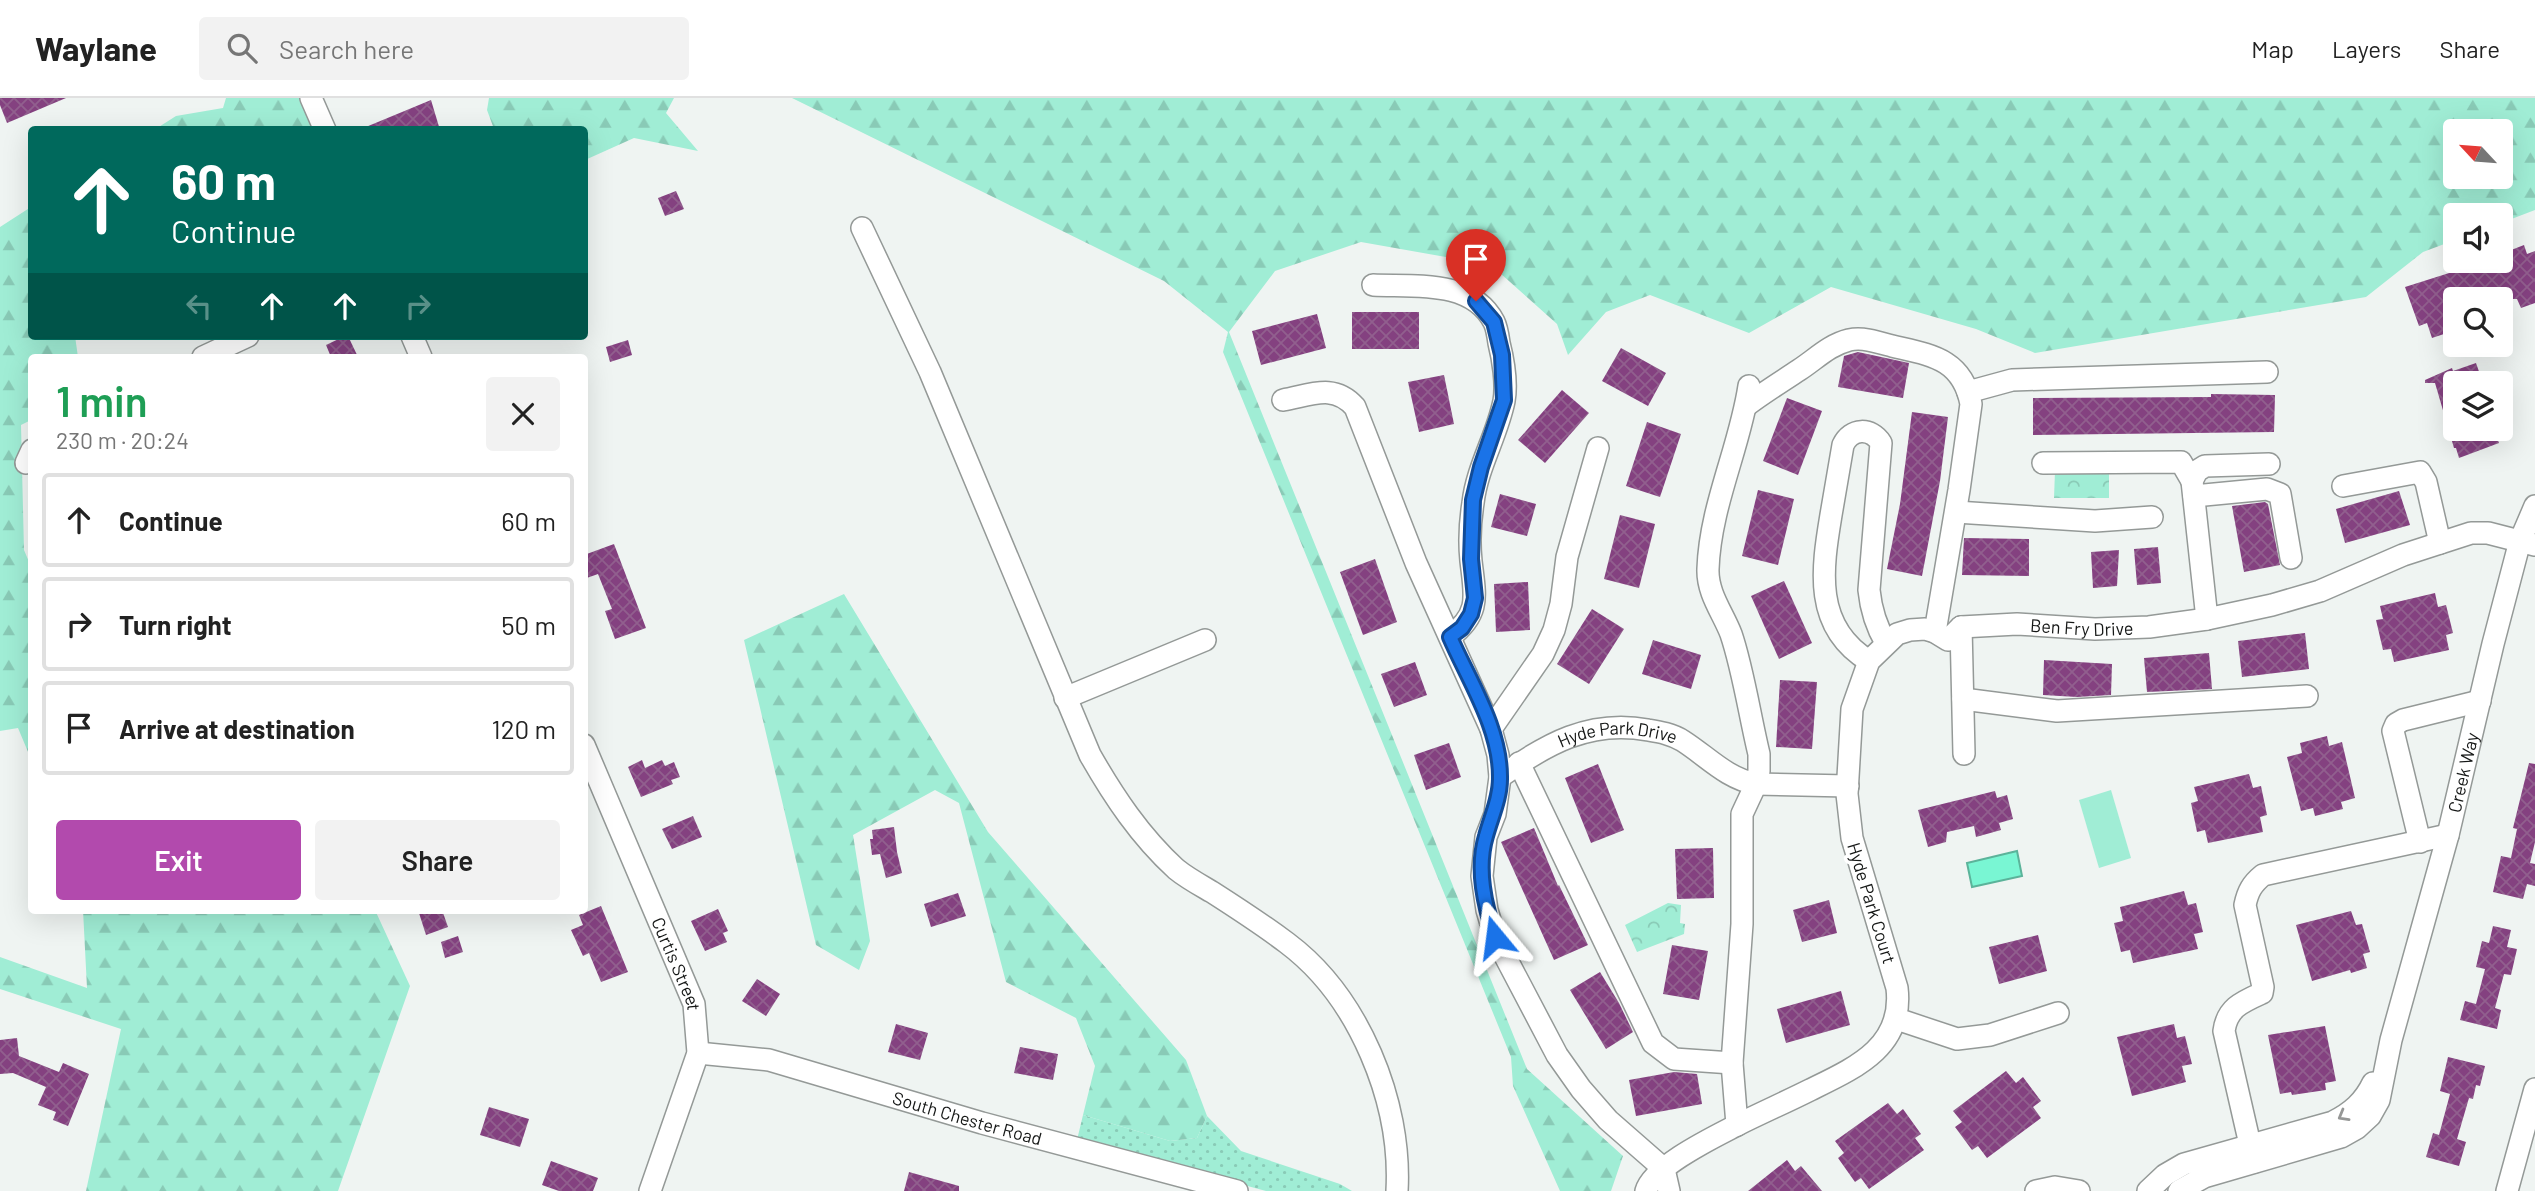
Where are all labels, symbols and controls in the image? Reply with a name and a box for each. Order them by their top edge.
search box [199,17,689,80]
text: Waylane [35,28,157,68]
icon: search [223,29,261,67]
text: Search here [279,33,414,64]
text: Map [2251,34,2294,63]
text: Layers [2332,34,2401,63]
text: Share [2439,34,2500,63]
north arrow [2443,119,2513,189]
map controls [2443,119,2513,441]
text: 60 m [171,151,276,210]
icon: ahead [56,154,147,245]
button: sound [2443,203,2513,273]
text: Continue [171,211,296,249]
pin [1446,229,1506,301]
icon: arrive [1457,240,1495,278]
icon: left [180,287,218,325]
icon: ahead [253,287,291,325]
icon: ahead [326,287,364,325]
icon: right [399,287,437,325]
button: search [2443,287,2513,357]
button: layers [2443,371,2513,441]
text: 1 min [56,375,148,425]
button: close [486,377,560,451]
text: 230 m · 20:24 [56,426,189,454]
icon: ahead [60,501,98,539]
text: Continue [119,505,223,536]
text: 60 m [501,505,556,536]
icon: right [60,605,98,643]
text: Turn right [119,609,232,640]
text: 50 m [501,609,556,640]
street label: Ben Fry Drive [2029,614,2134,640]
icon: arrive [60,709,98,747]
text: Arrive at destination [119,713,355,744]
text: 120 m [492,713,556,744]
street label: Hyde Park Drive [1554,716,1681,752]
street label: Creek Way [2443,730,2483,815]
button: Exit [56,820,301,900]
button: Share [315,820,560,900]
street label: Hyde Park Court [1843,840,1901,966]
position arrow [1458,900,1532,974]
street label: Curtis Street [647,914,706,1011]
street label: South Chester Road [890,1086,1044,1150]
one-way arrow [2338,1107,2351,1120]

